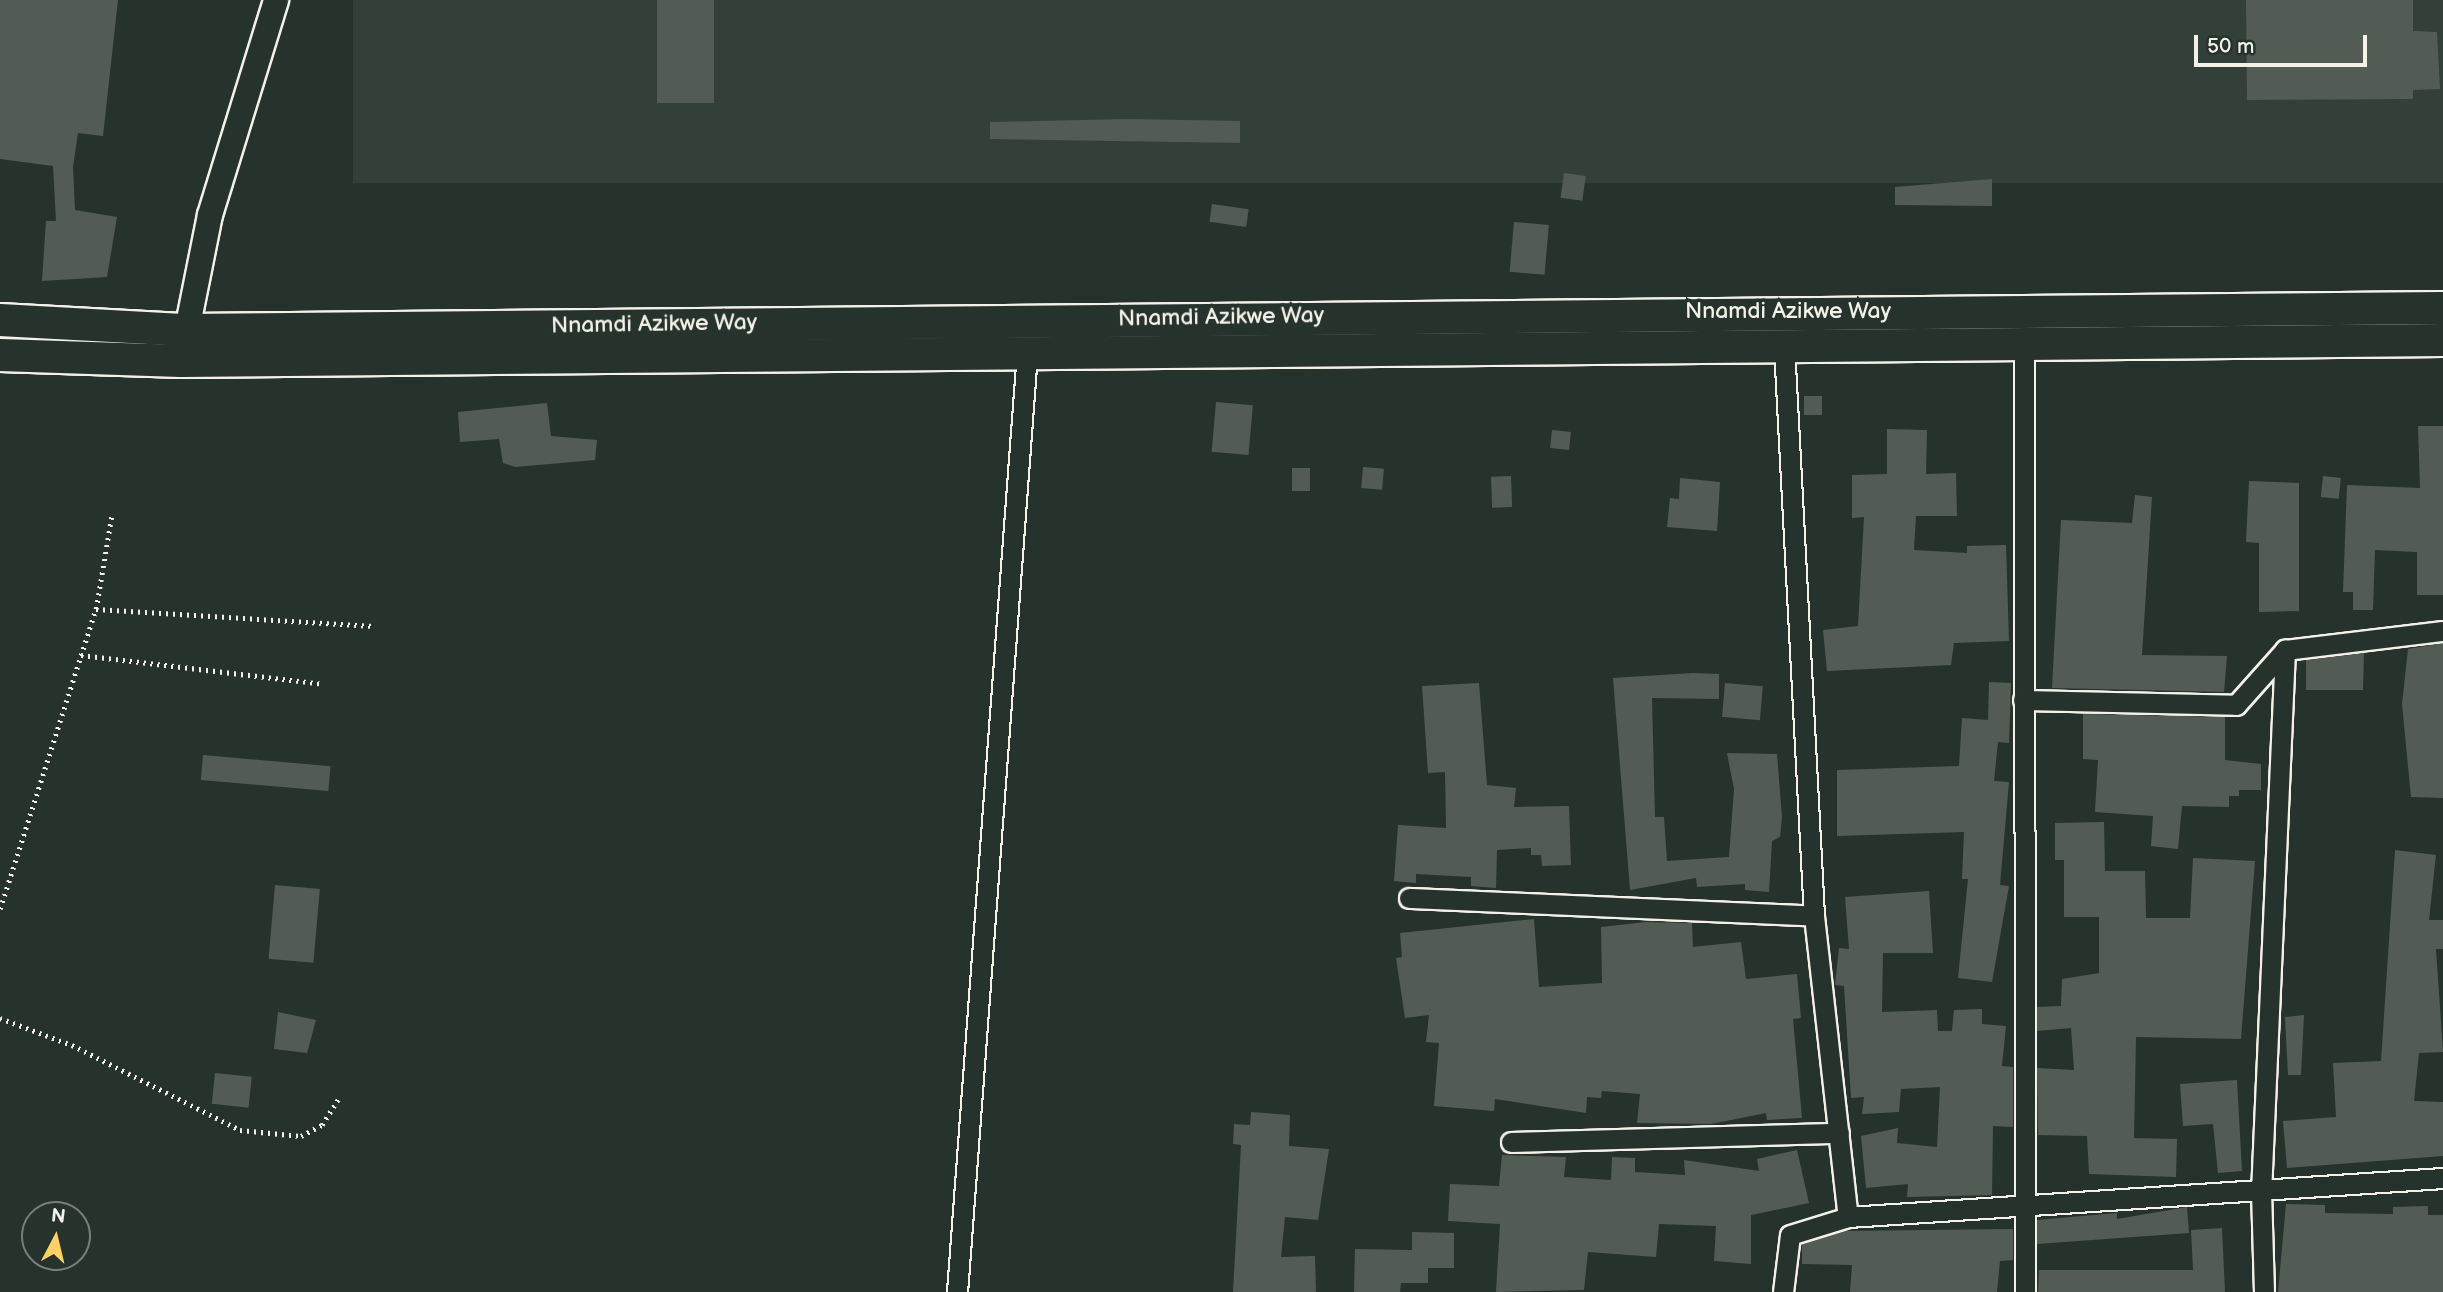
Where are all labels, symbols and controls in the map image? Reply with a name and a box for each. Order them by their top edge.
scale bar [2198,21,2371,65]
text: 50 m [2207,34,2254,59]
street label: Nnamdi Azikwe Way [1685,297,1891,325]
street label: Nnamdi Azikwe Way [1117,301,1325,333]
street label: Nnamdi Azikwe Way [550,308,758,340]
north arrow [21,1201,91,1271]
text: N [50,1204,67,1229]

